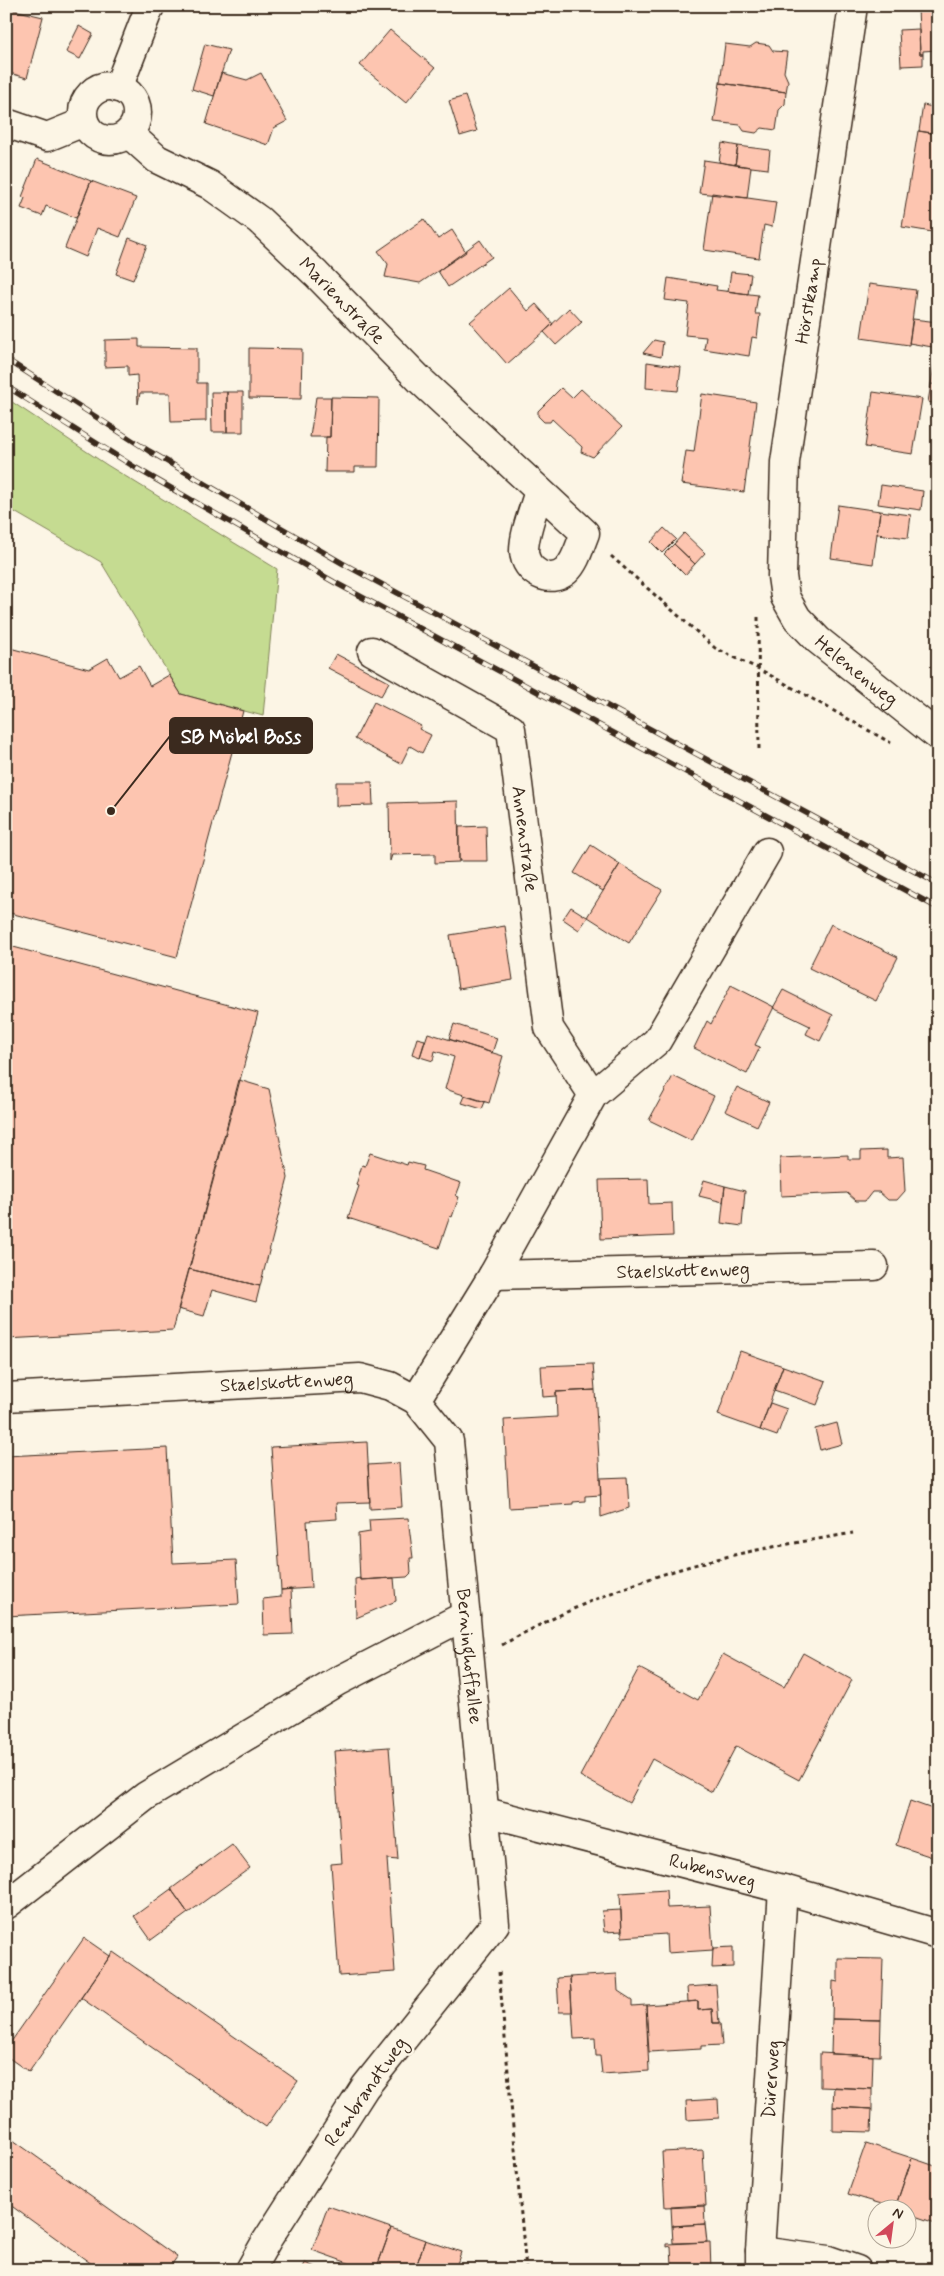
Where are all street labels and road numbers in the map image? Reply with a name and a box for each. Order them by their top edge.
street label: Marienstraße [293,252,391,350]
street label: Hörstkamp [790,256,828,346]
street label: Helenenweg [809,630,903,713]
street label: Annenstraße [506,784,544,893]
street label: Staelskottenweg [616,1256,750,1285]
street label: Staelskottenweg [219,1366,354,1398]
street label: Berninghoffallee [451,1587,488,1725]
street label: Rubensweg [666,1847,759,1895]
street label: Rembrandtweg [319,2032,415,2153]
street label: Dürerweg [756,2039,787,2119]

